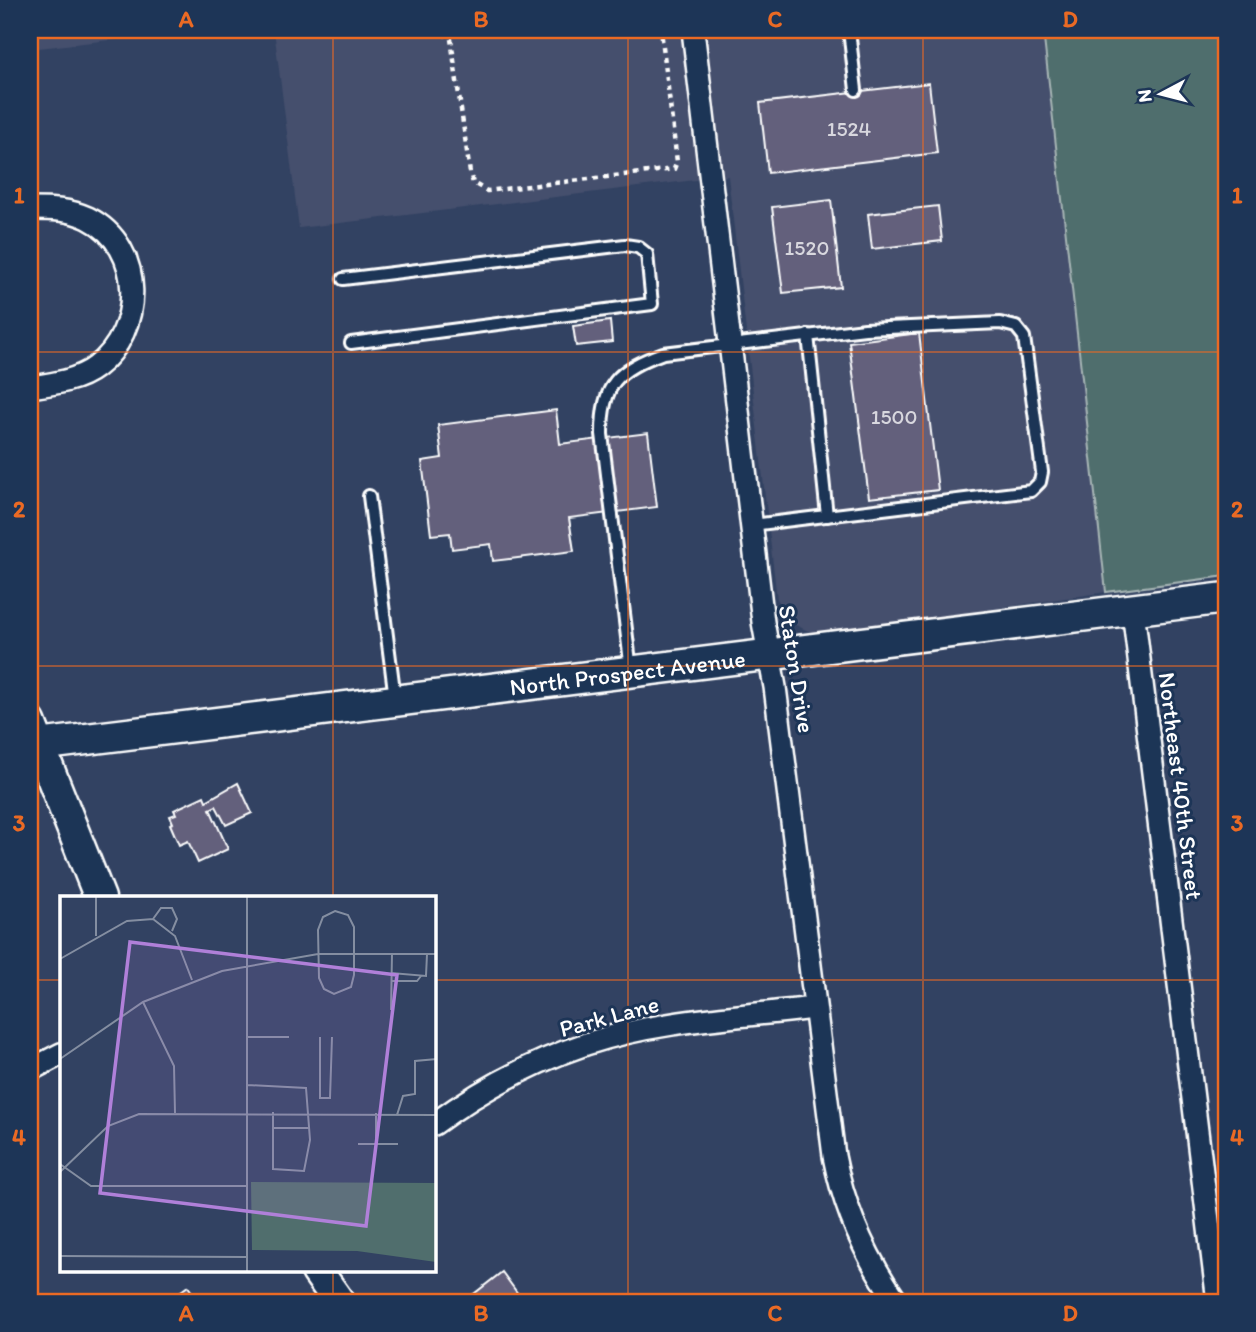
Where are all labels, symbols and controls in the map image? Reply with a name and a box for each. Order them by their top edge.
text: A [178,5,194,33]
text: B [474,5,489,33]
text: C [768,5,783,33]
text: D [1062,5,1078,33]
north arrow [1126,60,1196,130]
text: N [1132,88,1157,104]
house number: 1524 [827,116,872,141]
text: 1 [14,181,25,209]
text: 1 [1232,181,1243,209]
house number: 1520 [785,235,829,260]
house number: 1500 [871,404,917,429]
text: 2 [13,495,26,523]
text: 2 [1231,495,1244,523]
street label: Staton Drive [773,603,821,735]
street label: North Prospect Avenue [508,643,747,701]
street label: Northeast 40th Street [1153,671,1209,901]
text: 3 [13,809,26,837]
text: 3 [1231,809,1244,837]
inset map [60,896,436,1272]
street label: Park Lane [556,989,662,1043]
text: 4 [12,1123,26,1151]
text: 4 [1230,1123,1244,1151]
text: A [178,1299,194,1327]
text: B [474,1299,489,1327]
text: C [768,1299,783,1327]
text: D [1062,1299,1078,1327]

